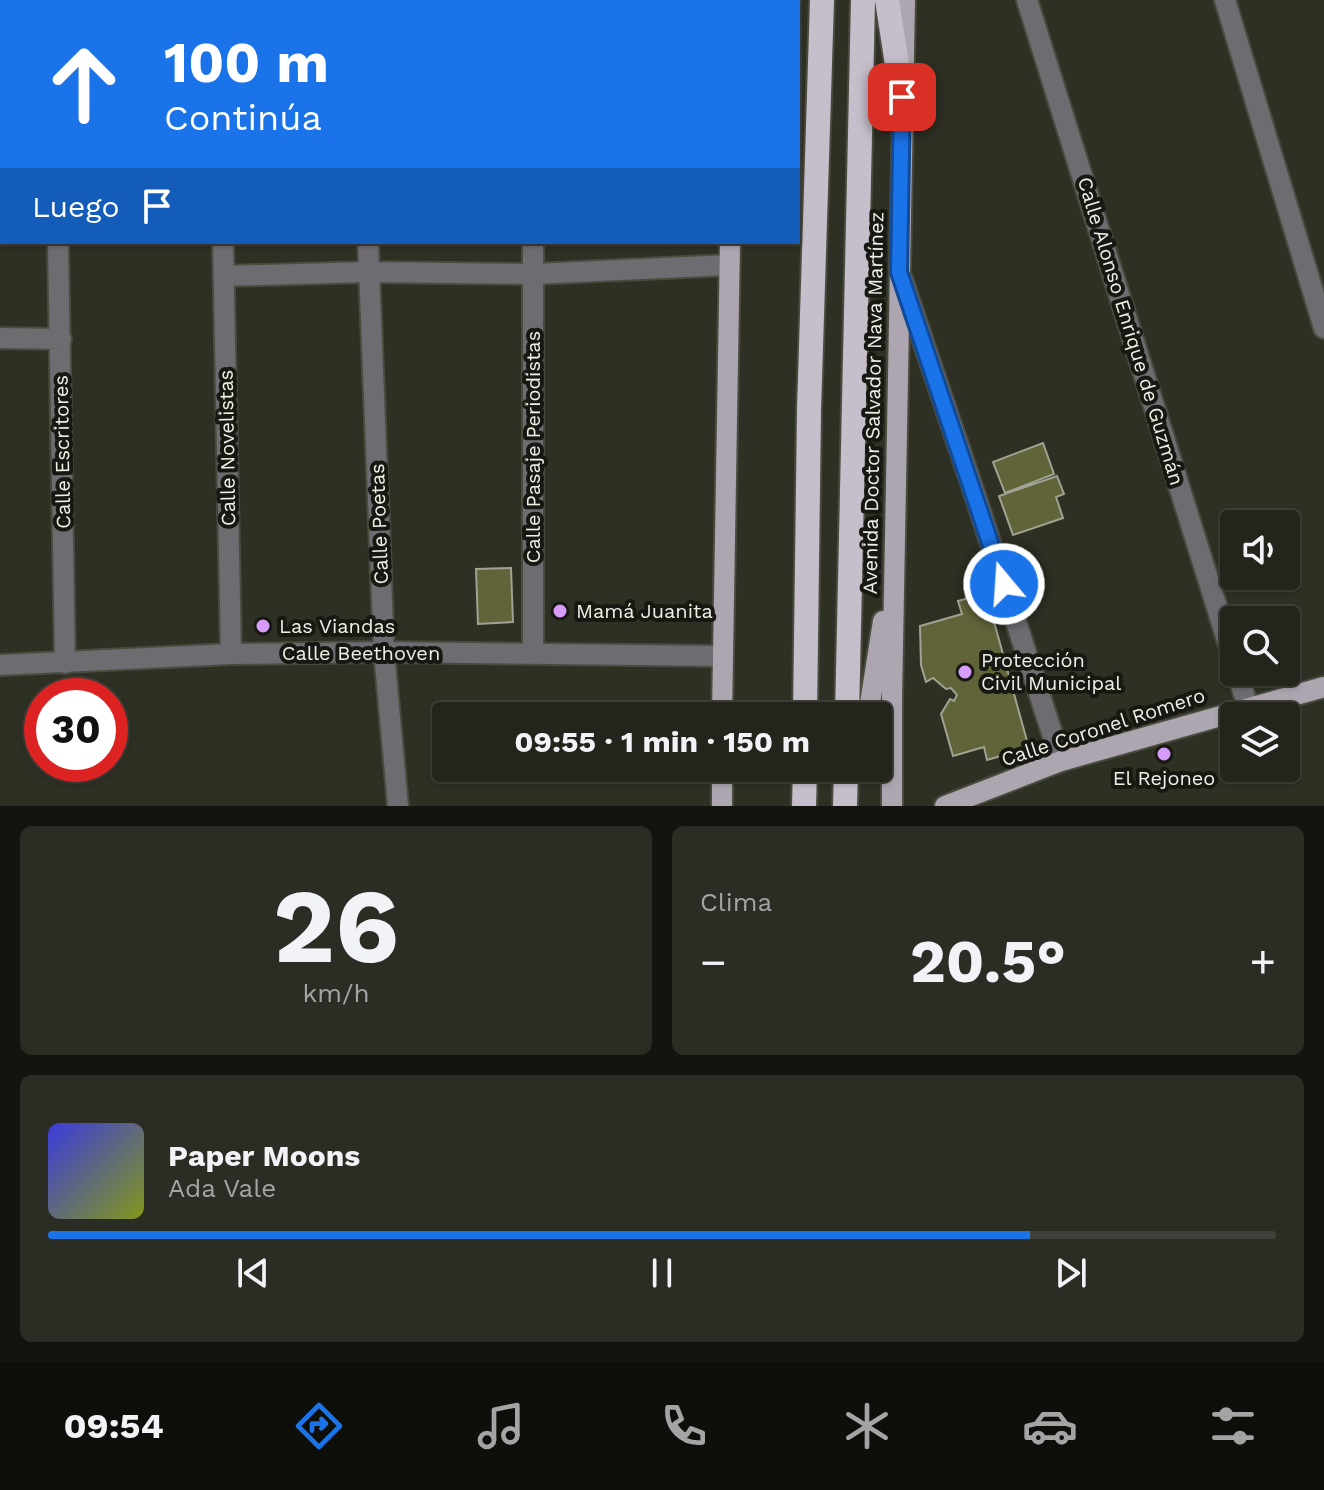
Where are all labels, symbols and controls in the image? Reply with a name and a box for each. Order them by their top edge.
text: 100 m [164,30,329,96]
icon: ahead [32,32,136,136]
pin [868,63,936,131]
icon: arrive [880,75,924,119]
text: Continúa [164,97,322,139]
street label: Calle Alonso Enrique de Guzmán [1073,174,1189,488]
icon: arrive [135,184,179,228]
text: Luego [32,189,119,224]
street label: Avenida Doctor Salvador Nava Martínez [858,212,888,594]
street label: Calle Pasaje Periodistas [521,331,545,563]
street label: Calle Novelistas [214,370,240,526]
street label: Calle Escritores [49,375,75,529]
street label: Calle Poetas [365,463,393,585]
map controls [1220,510,1300,782]
button: sound [1220,510,1300,590]
position arrow [962,542,1046,626]
place label: Mamá Juanita [576,599,713,623]
marker: Mamá Juanita [551,602,569,620]
button: search [1220,606,1300,686]
place label: Las Viandas [279,614,395,638]
marker: Las Viandas [254,617,272,635]
street label: Calle Beethoven [282,641,440,665]
place label: Protección Civil Municipal [981,648,1121,695]
marker: Protección Civil Municipal [956,663,974,681]
speed limit sign: 30 [24,678,128,782]
street label: Calle Coronel Romero [998,683,1208,771]
button: layers [1220,702,1300,782]
text: 09:55 · 1 min · 150 m [514,724,810,759]
marker: El Rejoneo [1155,745,1173,763]
place label: El Rejoneo [1113,766,1215,790]
text: 26 [273,865,399,987]
text: Clima [700,887,772,917]
text: 20.5° [910,926,1066,997]
text: − [700,936,727,988]
text: + [1249,936,1276,988]
text: km/h [303,978,369,1008]
text: Paper Moons [168,1138,360,1173]
text: Ada Vale [168,1173,276,1203]
icon: previous [231,1251,275,1295]
icon: pause [640,1251,684,1295]
icon: next [1049,1251,1093,1295]
icon: directions [291,1398,347,1454]
icon: music [473,1398,529,1454]
icon: phone [656,1398,712,1454]
icon: climate [839,1398,895,1454]
icon: car [1022,1398,1078,1454]
icon: filters [1205,1398,1261,1454]
text: 09:54 [63,1405,164,1447]

